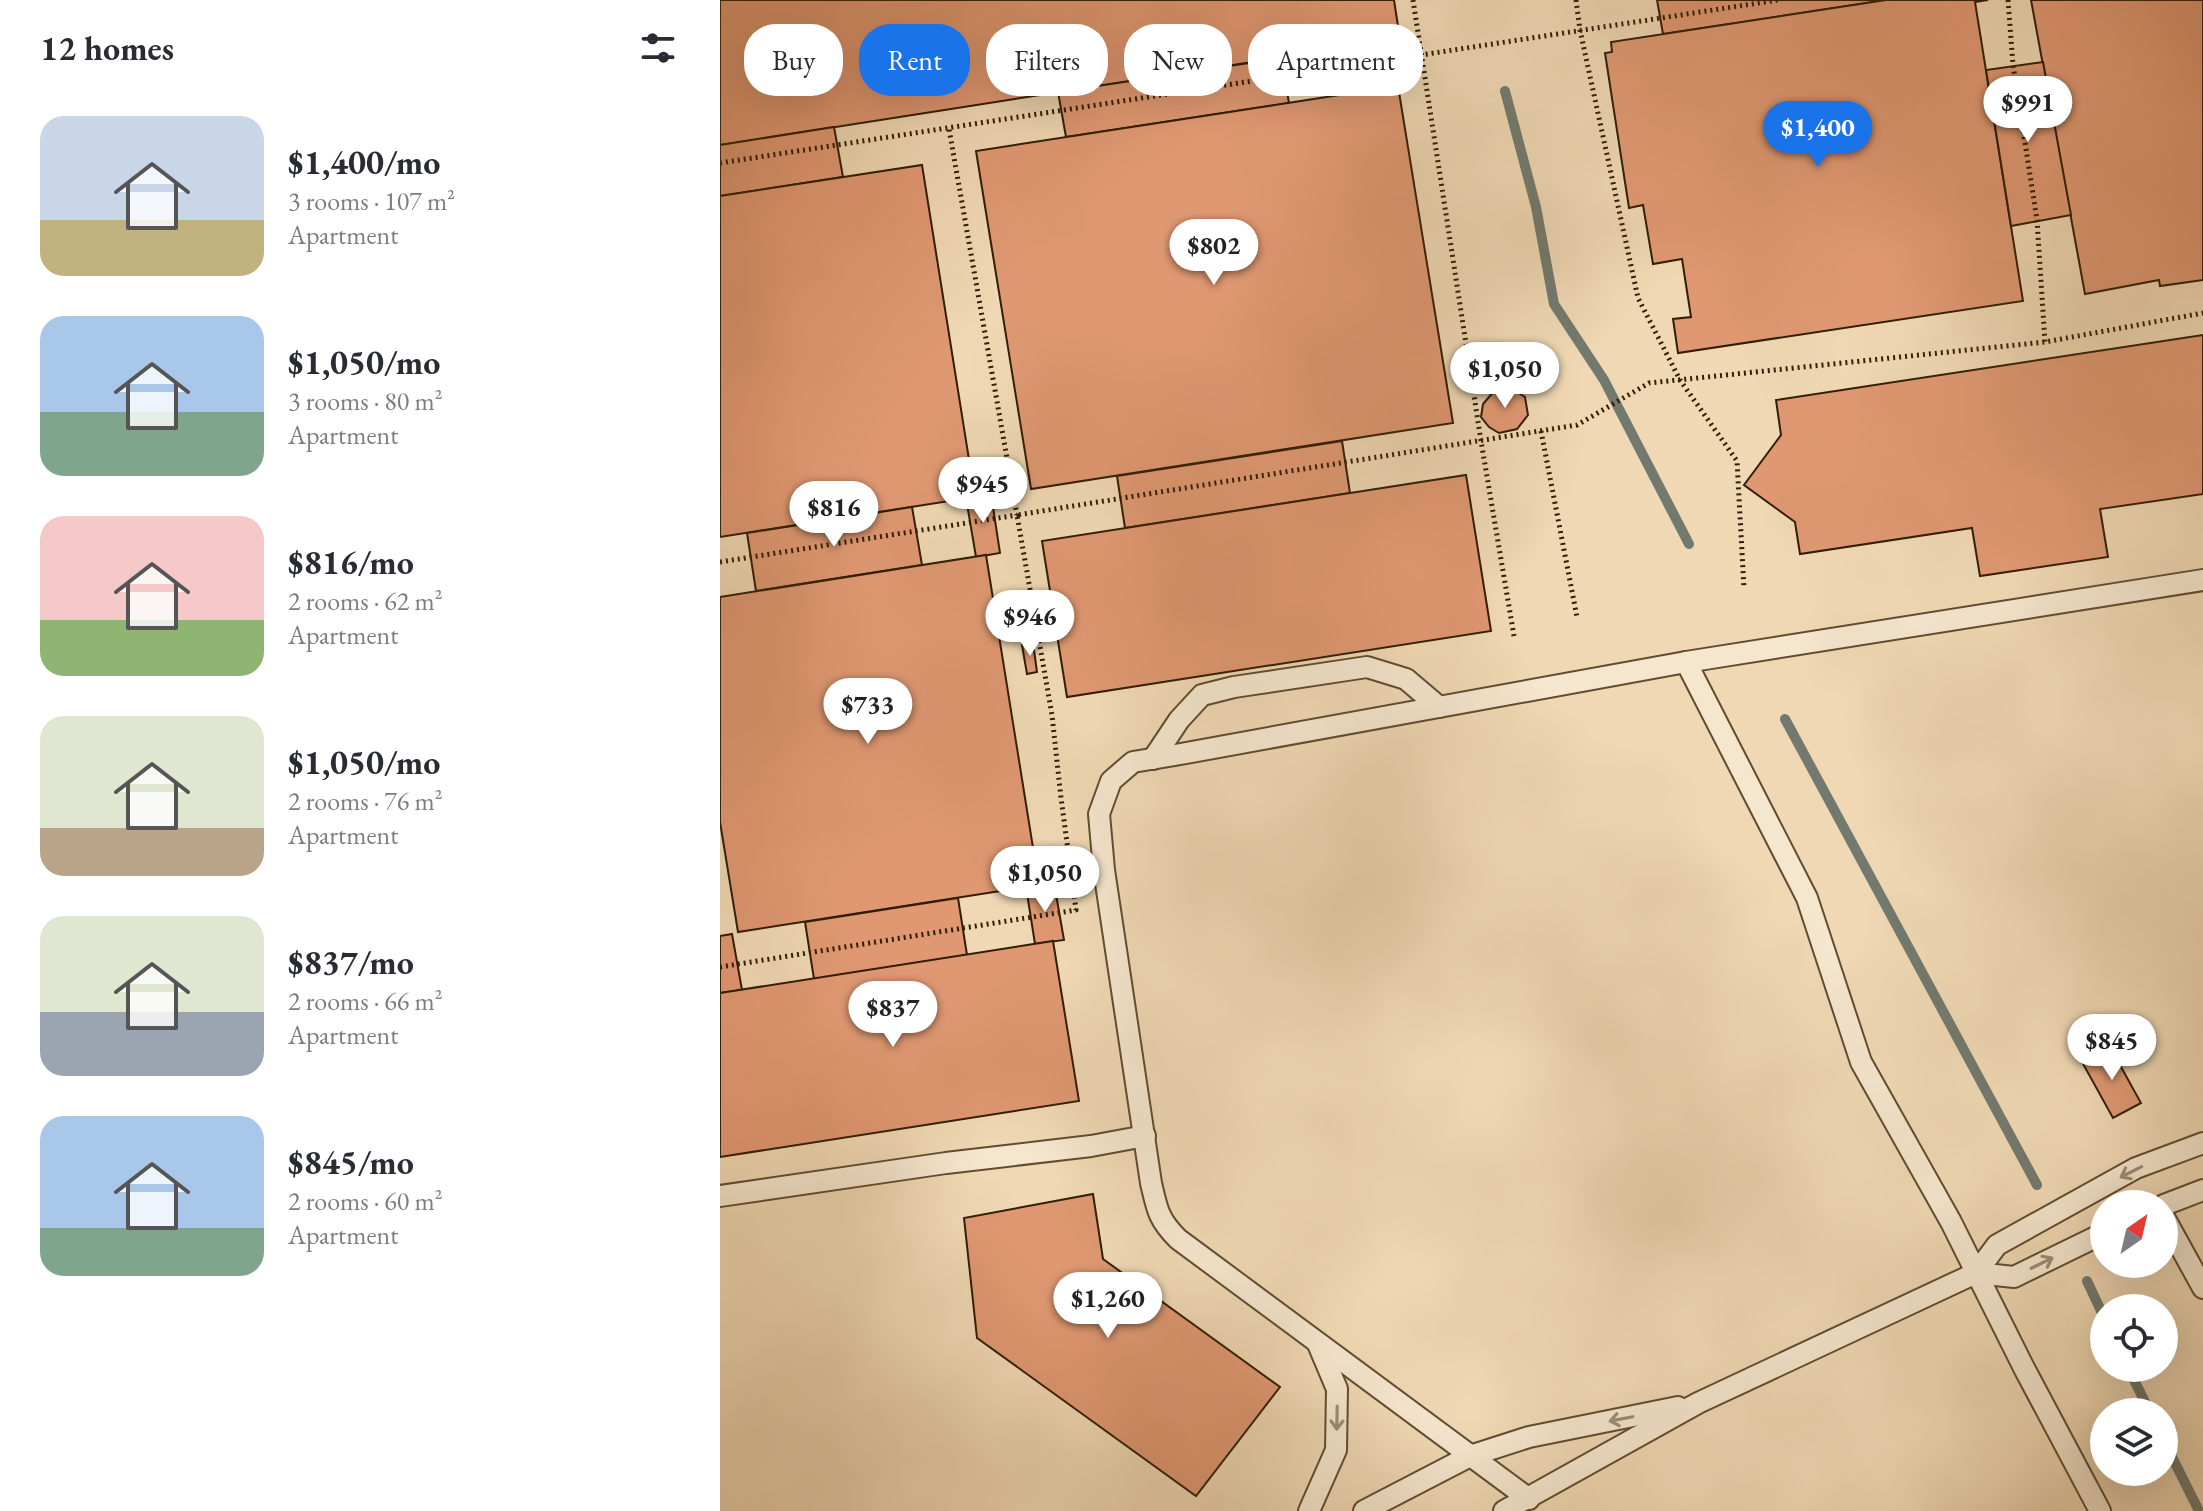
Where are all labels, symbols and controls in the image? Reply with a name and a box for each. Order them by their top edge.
chip: Buy [744,24,843,96]
chip: Rent [859,24,970,96]
chip: Filters [986,24,1108,96]
chip: New [1124,24,1232,96]
chip: Apartment [1248,24,1423,96]
text: 12 homes [40,26,174,70]
icon: filters [636,26,680,70]
pin: $991 [1981,76,2075,144]
text: $991 [2001,85,2055,119]
pin: $1,400 [1753,101,1883,169]
text: $1,400 [1781,110,1855,144]
text: $1,400/mo [288,140,440,184]
icon: home [104,148,200,244]
text: 3 rooms · 107 m² [288,184,455,218]
text: Apartment [288,218,398,252]
pin: $802 [1167,219,1261,287]
text: $802 [1187,228,1241,262]
text: $1,050/mo [288,340,440,384]
pin: $1,050 [1440,342,1570,410]
icon: home [104,348,200,444]
text: $1,050 [1468,351,1542,385]
text: 3 rooms · 80 m² [288,384,443,418]
text: Apartment [288,418,398,452]
pin: $945 [936,457,1030,525]
text: $945 [956,466,1010,500]
pin: $816 [787,481,881,549]
text: $816 [807,490,861,524]
text: $816/mo [288,540,414,584]
icon: home [104,548,200,644]
text: 2 rooms · 62 m² [288,584,443,618]
pin: $946 [983,590,1077,658]
text: $946 [1003,599,1057,633]
text: Apartment [288,618,398,652]
pin: $733 [821,678,915,746]
text: $733 [841,687,895,721]
text: $1,050/mo [288,740,440,784]
icon: home [104,748,200,844]
text: 2 rooms · 76 m² [288,784,443,818]
text: Apartment [288,818,398,852]
pin: $1,050 [980,846,1110,914]
text: $1,050 [1008,855,1082,889]
text: $837/mo [288,940,414,984]
icon: home [104,948,200,1044]
pin: $837 [846,981,940,1049]
text: 2 rooms · 66 m² [288,984,443,1018]
text: $837 [866,990,920,1024]
pin: $845 [2065,1014,2159,1082]
text: Apartment [288,1018,398,1052]
text: $845 [2085,1023,2139,1057]
text: $845/mo [288,1140,414,1184]
icon: home [104,1148,200,1244]
one-way arrow [2119,1164,2143,1180]
text: 2 rooms · 60 m² [288,1184,443,1218]
north arrow [2090,1190,2178,1278]
map controls [2090,1190,2178,1486]
text: Apartment [288,1218,398,1252]
one-way arrow [2029,1255,2053,1271]
pin: $1,260 [1043,1272,1173,1340]
text: $1,260 [1071,1281,1145,1315]
button: locate [2090,1294,2178,1382]
button: layers [2090,1398,2178,1486]
one-way arrow [1329,1404,1345,1431]
one-way arrow [1609,1412,1635,1427]

